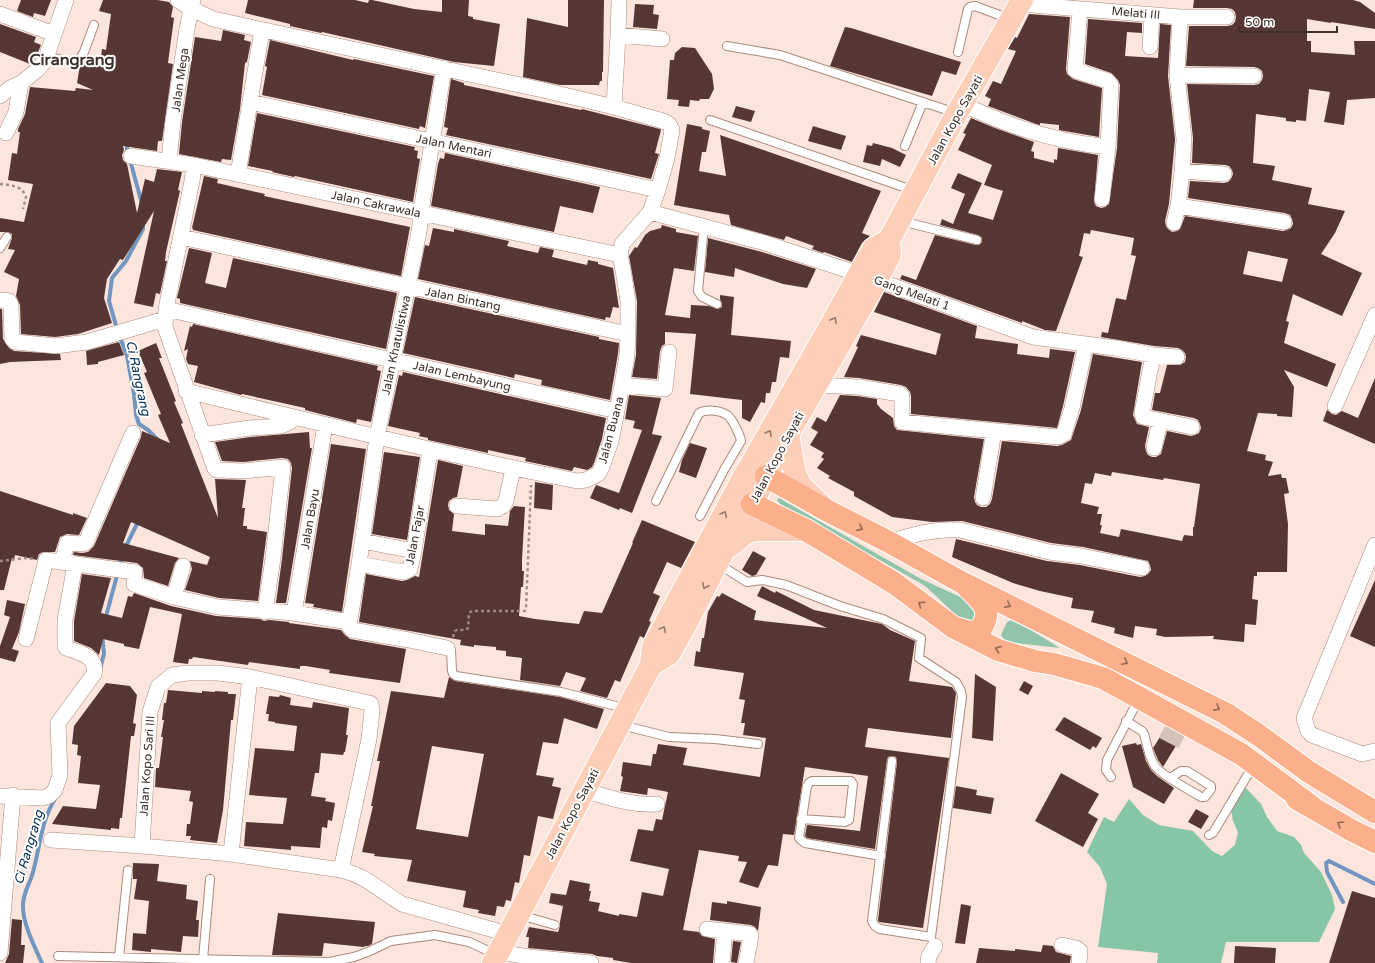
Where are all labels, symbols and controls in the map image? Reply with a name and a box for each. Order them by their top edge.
street label: Melati III [1111,4,1161,22]
scale bar [1239,8,1337,34]
text: 50 m [1245,15,1274,29]
street label: Jalan Mega [169,47,191,113]
district label: Cirangrang [29,50,115,70]
street label: Jalan Kopo Sayati [925,73,985,167]
street label: Jalan Mentari [415,131,493,161]
street label: Jalan Cakrawala [330,188,422,220]
street label: Gang Melati 1 [872,273,952,313]
street label: Jalan Bintang [424,284,502,314]
street label: Jalan Khatulistiwa [379,294,413,396]
one-way arrow [829,317,836,325]
water label: Ci Rangrang [122,339,154,418]
street label: Jalan Lembayung [412,358,512,394]
street label: Jalan Buana [595,395,627,465]
street label: Jalan Kopo Sayati [747,409,807,505]
one-way arrow [765,430,772,437]
street label: Jalan Bayu [298,488,322,550]
street label: Jalan Fajar [402,504,428,566]
one-way arrow [720,511,727,518]
one-way arrow [856,523,864,530]
one-way arrow [703,582,710,590]
one-way arrow [1004,600,1012,608]
one-way arrow [919,602,926,609]
one-way arrow [658,626,666,633]
one-way arrow [995,646,1002,654]
one-way arrow [1121,657,1128,665]
one-way arrow [1213,703,1220,711]
street label: Jalan Kopo Sari III [136,715,158,817]
street label: Jalan Kopo Sayati [542,766,602,862]
water label: Ci Rangrang [11,807,47,886]
one-way arrow [1337,821,1344,828]

